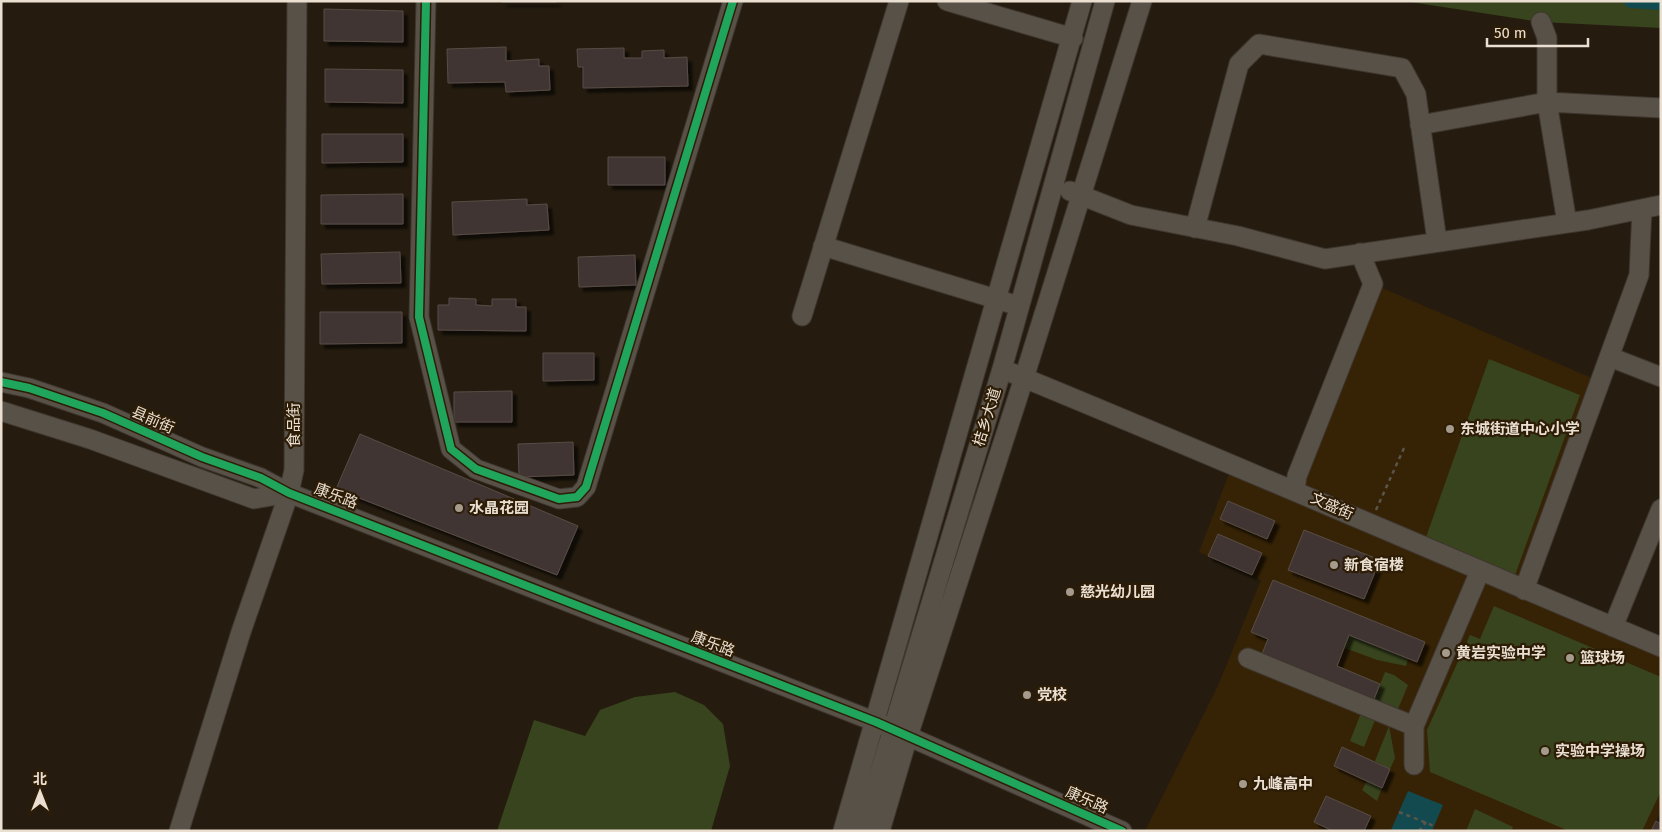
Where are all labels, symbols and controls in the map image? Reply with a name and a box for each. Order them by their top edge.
scale bar [1487,15,1588,47]
text: 50 m [1494,24,1527,42]
street label: 桔乡大道 [970,386,1004,448]
street label: 食品街 [285,402,303,448]
street label: 县前街 [129,403,177,437]
place label: 东城街道中心小学 [1460,420,1580,438]
marker: 东城街道中心小学 [1444,423,1456,435]
street label: 康乐路 [312,480,360,512]
street label: 文盛街 [1308,489,1356,523]
place label: 水晶花园 [469,499,529,517]
marker: 水晶花园 [453,502,465,514]
place label: 新食宿楼 [1344,556,1404,574]
marker: 新食宿楼 [1328,559,1340,571]
place label: 慈光幼儿园 [1080,583,1155,601]
marker: 慈光幼儿园 [1064,586,1076,598]
street label: 康乐路 [689,628,737,660]
place label: 黄岩实验中学 [1456,644,1546,662]
marker: 黄岩实验中学 [1440,647,1452,659]
place label: 篮球场 [1580,649,1625,667]
marker: 篮球场 [1564,652,1576,664]
place label: 党校 [1037,686,1067,704]
marker: 党校 [1021,689,1033,701]
place label: 实验中学操场 [1555,742,1645,760]
marker: 实验中学操场 [1539,745,1551,757]
north arrow [15,767,65,817]
text: 北 [33,771,47,788]
place label: 九峰高中 [1253,775,1313,793]
marker: 九峰高中 [1237,778,1249,790]
street label: 康乐路 [1063,783,1111,817]

